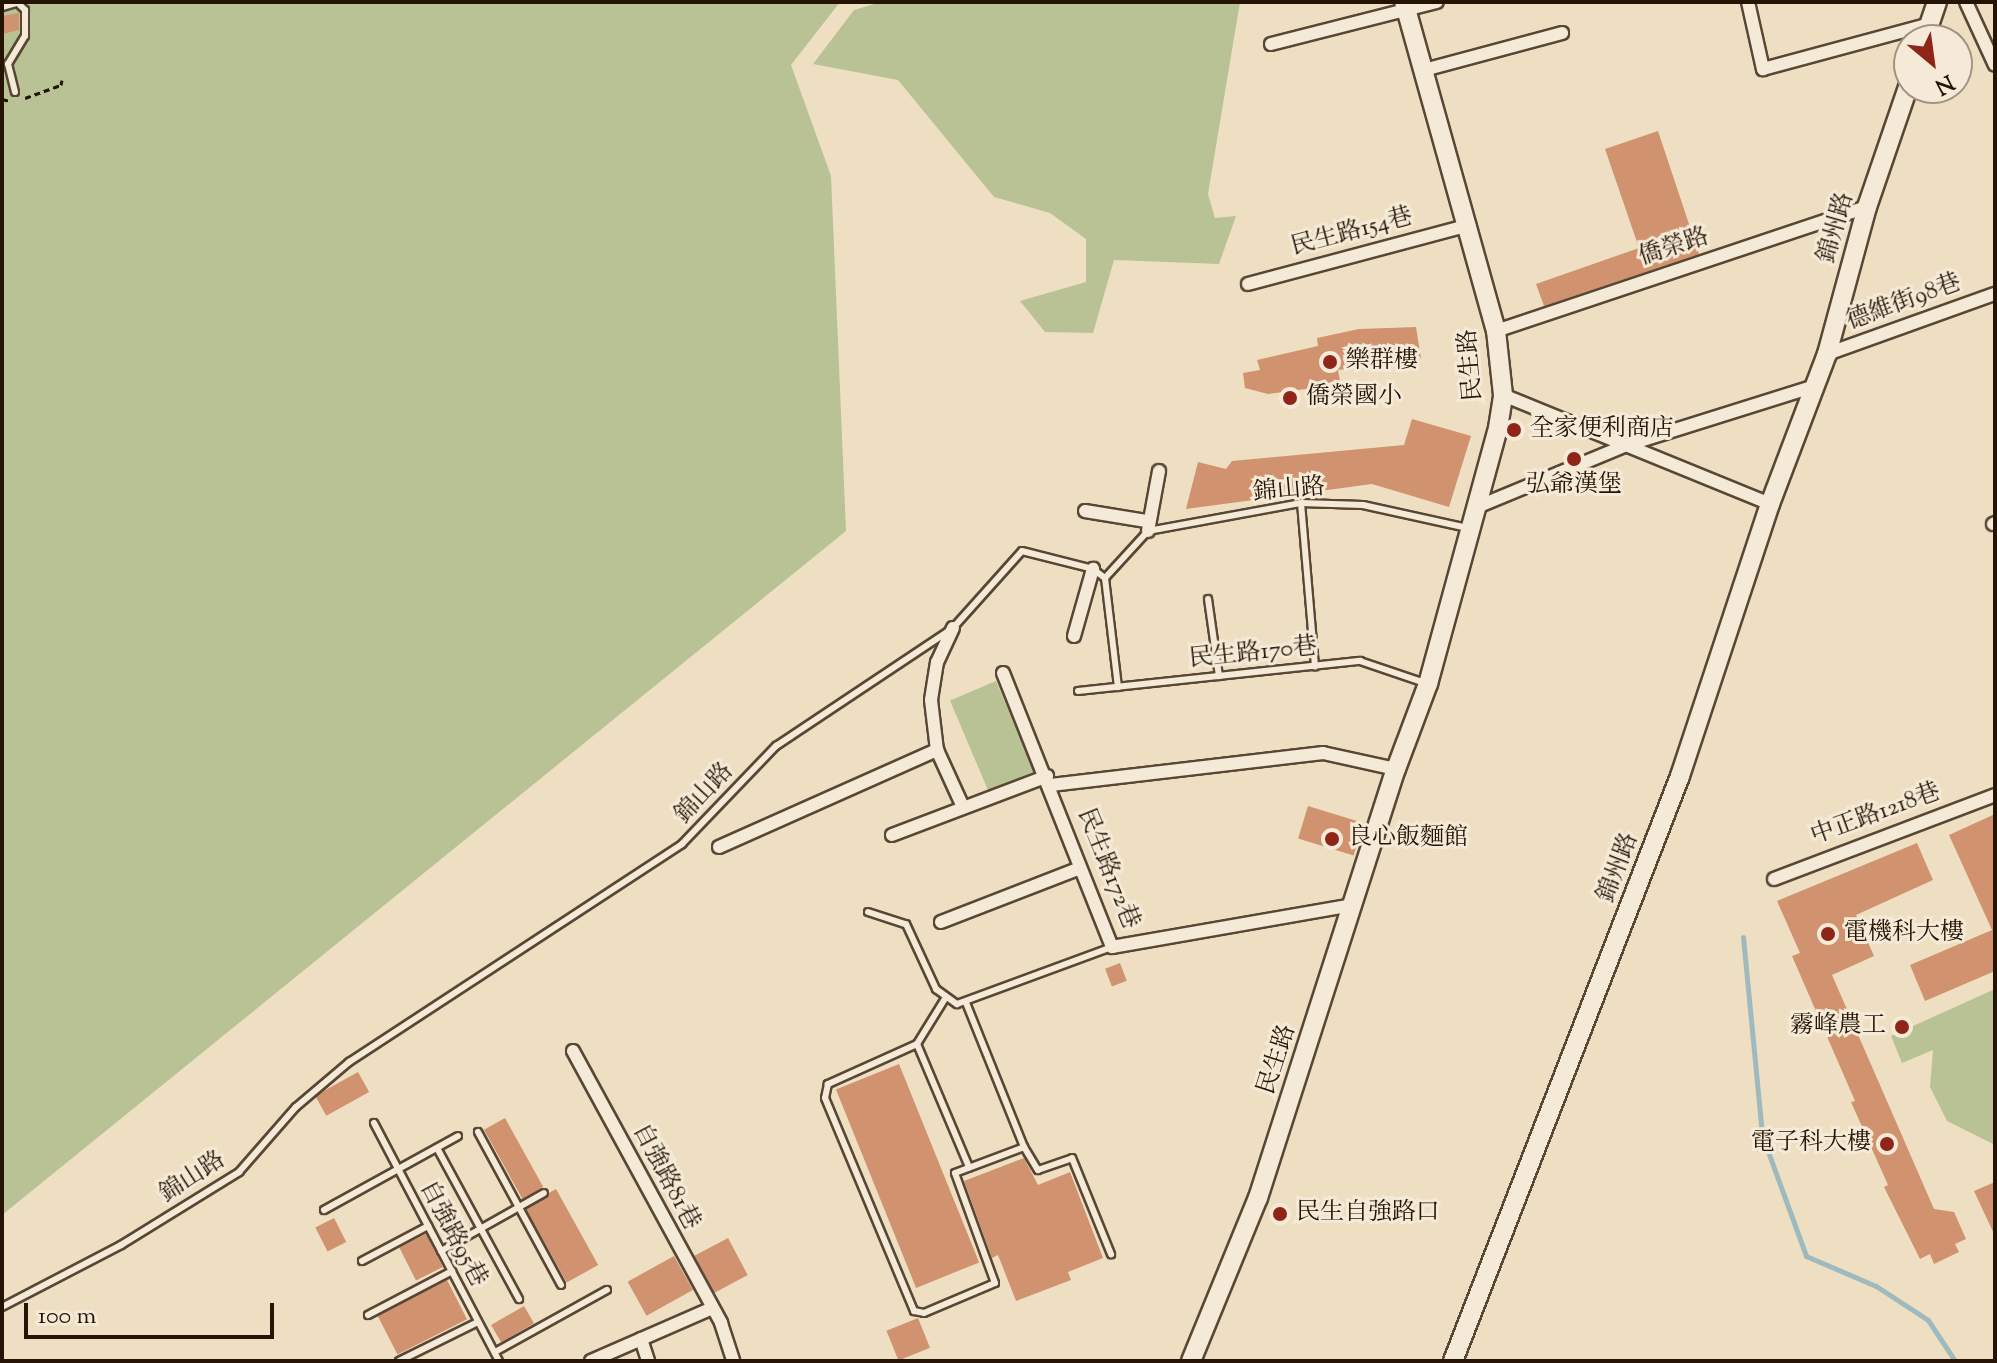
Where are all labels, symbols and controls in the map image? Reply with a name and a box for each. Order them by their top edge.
north arrow [1893,24,1973,104]
text: N [1928,65,1959,101]
street label: 錦州路 [1813,189,1861,267]
street label: 民生路154巷 [1288,203,1416,263]
street label: 僑榮路 [1635,223,1713,273]
street label: 德維街98巷 [1843,269,1965,337]
street label: 民生路 [1455,328,1489,402]
place label: 樂群樓 [1346,348,1418,376]
marker: 樂群樓 [1321,353,1339,371]
place label: 僑榮國小 [1306,384,1402,412]
marker: 僑榮國小 [1281,389,1299,407]
place label: 全家便利商店 [1530,416,1674,444]
marker: 全家便利商店 [1505,421,1523,439]
marker: 弘爺漢堡 [1565,450,1583,468]
place label: 弘爺漢堡 [1526,472,1622,500]
street label: 錦山路 [1252,474,1326,508]
street label: 民生路170巷 [1188,633,1318,675]
street label: 錦山路 [670,758,740,830]
street label: 中正路1218巷 [1807,778,1945,852]
street label: 民生路172巷 [1070,805,1144,933]
place label: 良心飯麵館 [1348,825,1468,853]
street label: 錦州路 [1593,829,1645,907]
marker: 良心飯麵館 [1323,830,1341,848]
place label: 電機科大樓 [1844,920,1964,948]
marker: 電機科大樓 [1819,925,1837,943]
place label: 霧峰農工 [1790,1013,1886,1041]
marker: 霧峰農工 [1893,1018,1911,1036]
street label: 民生路 [1253,1021,1303,1099]
street label: 自強路81巷 [625,1119,705,1235]
place label: 電子科大樓 [1751,1130,1871,1158]
marker: 電子科大樓 [1878,1135,1896,1153]
street label: 錦山路 [155,1146,231,1210]
street label: 自強路95巷 [412,1176,492,1292]
place label: 民生自強路口 [1296,1200,1440,1228]
marker: 民生自強路口 [1271,1205,1289,1223]
scale bar [28,1287,278,1337]
text: 100 m [38,1300,96,1334]

